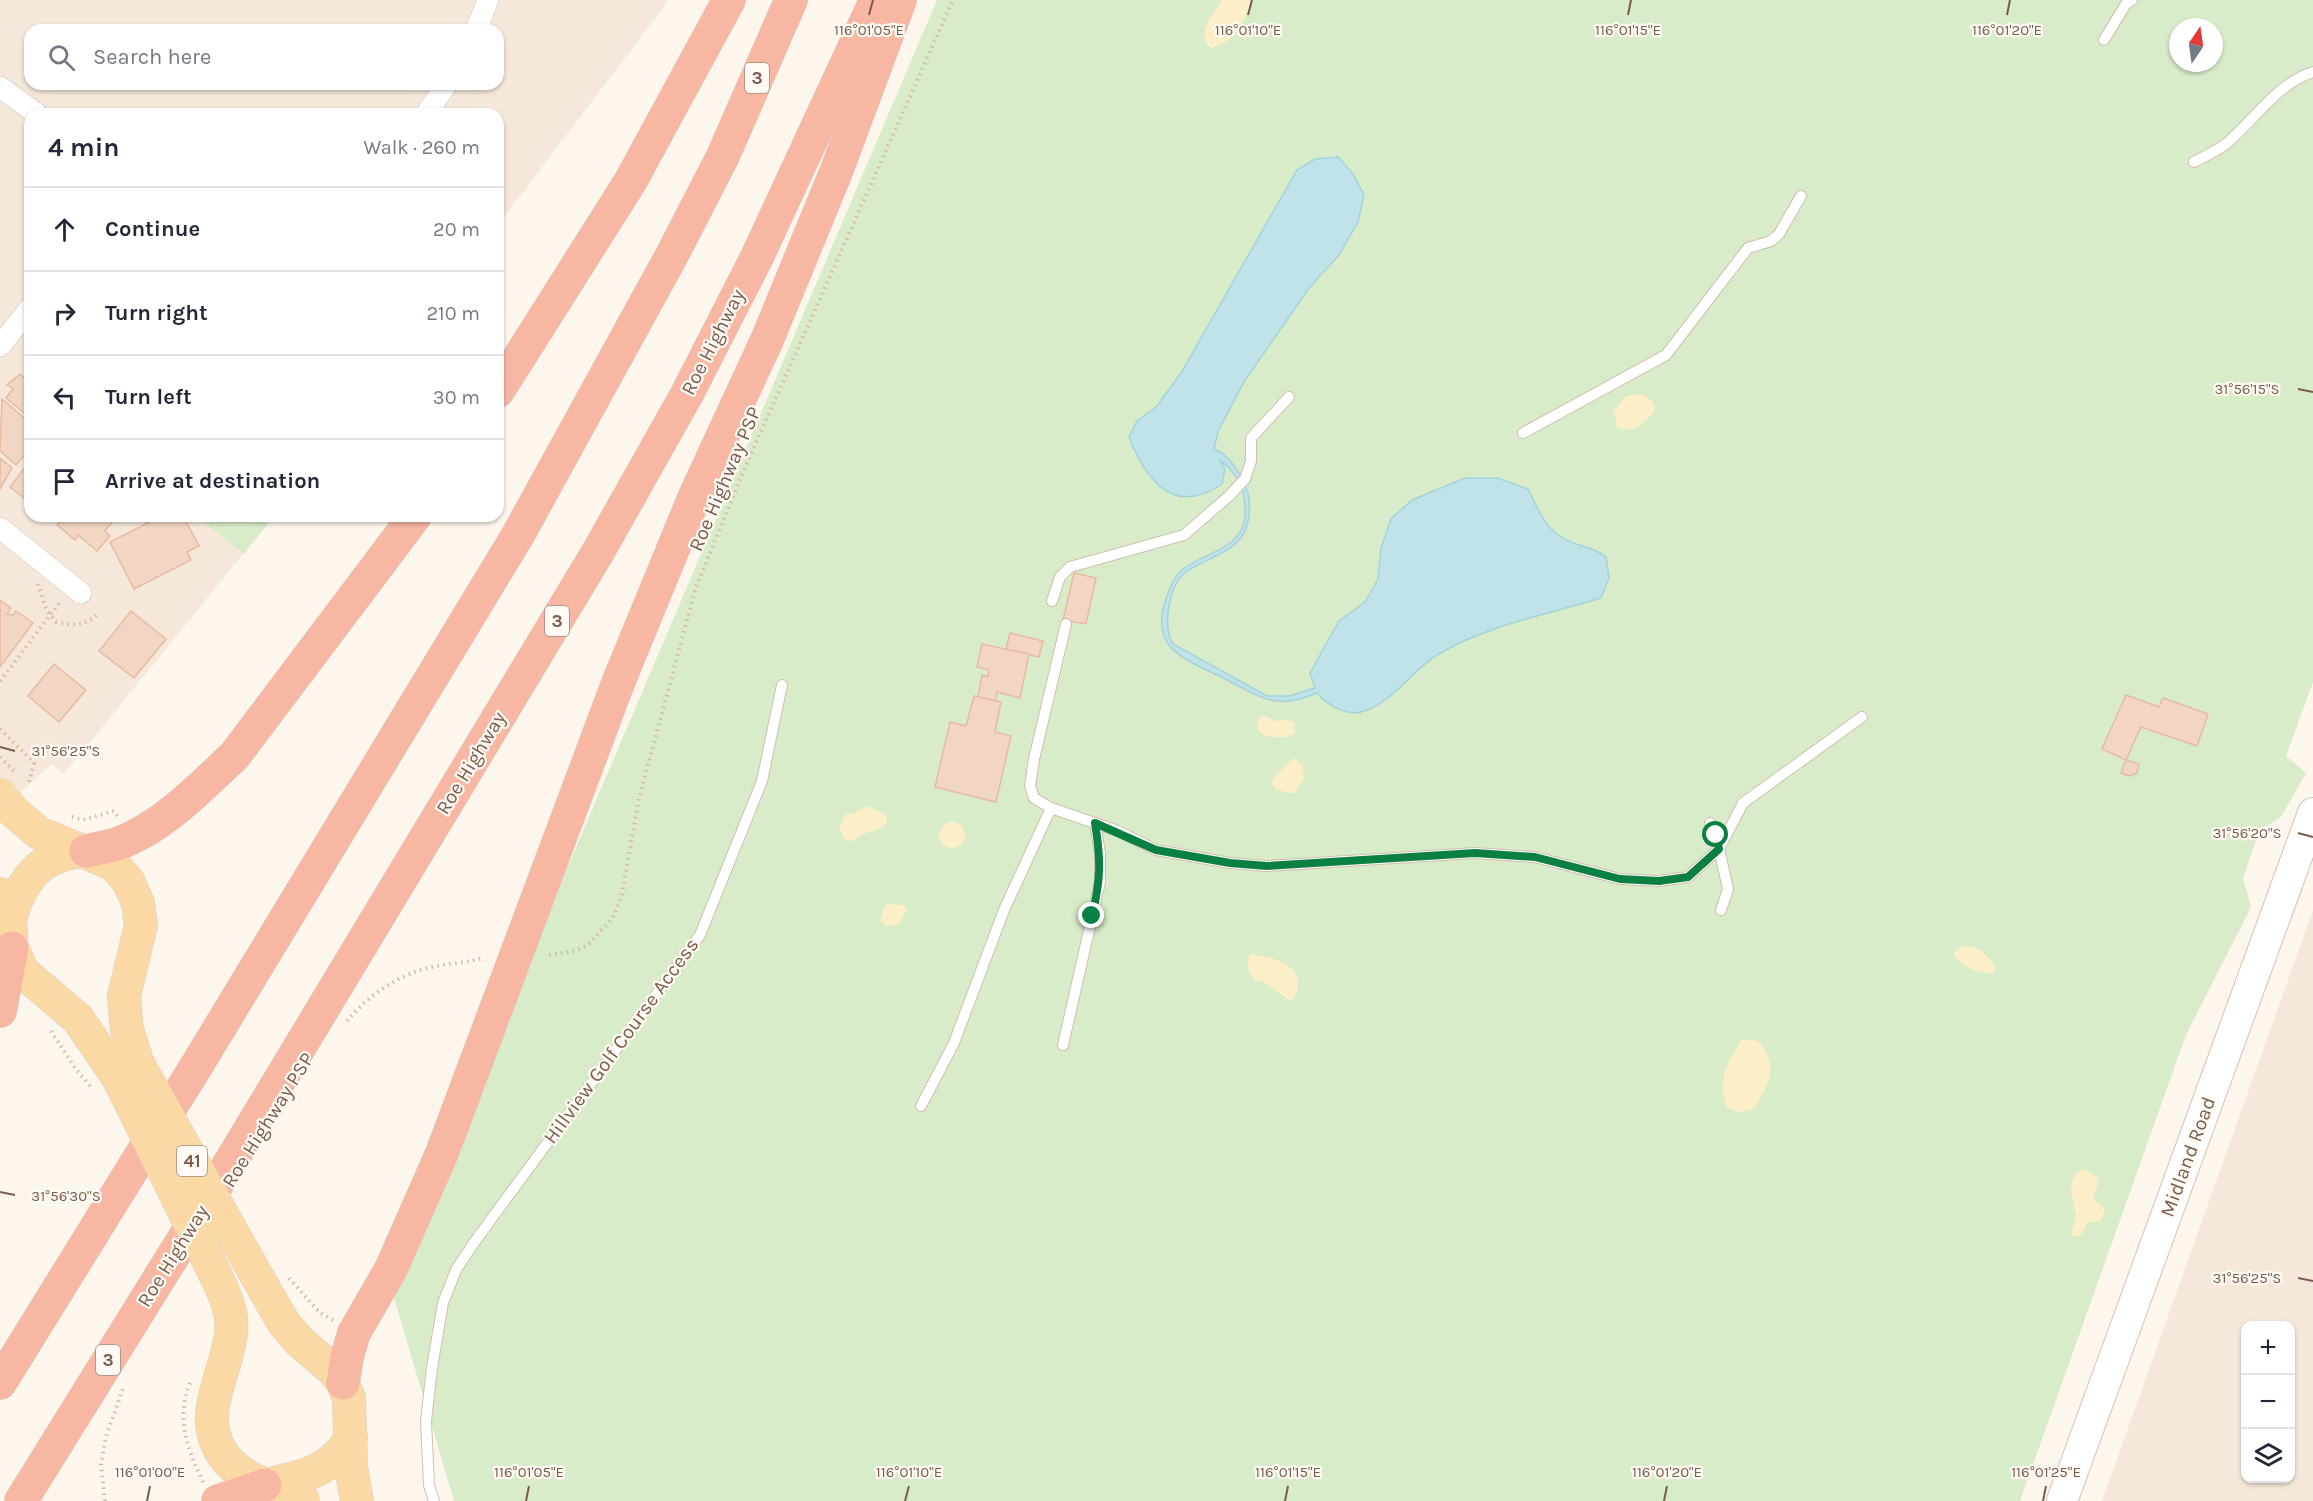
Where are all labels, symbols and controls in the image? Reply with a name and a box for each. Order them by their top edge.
north arrow [2169,18,2223,72]
text: 116°01'05"E [834,21,904,39]
text: 116°01'10"E [1215,21,1281,39]
text: 116°01'15"E [1595,21,1661,39]
text: 116°01'20"E [1972,21,2042,39]
search box [24,24,504,90]
icon: search [45,41,78,74]
text: Search here [93,44,211,70]
road number: 3 [745,63,769,93]
text: 4 min [48,132,119,163]
text: Walk · 260 m [363,136,480,159]
icon: ahead [48,213,81,246]
text: Continue [105,216,200,242]
text: 20 m [433,218,480,241]
street label: Roe Highway [676,285,750,399]
icon: right [48,297,81,330]
text: Turn right [105,300,208,326]
text: 210 m [426,302,480,325]
text: 31°56'15"S [2214,380,2280,398]
icon: left [48,381,81,414]
text: Turn left [105,384,192,410]
text: 30 m [433,386,480,409]
street label: Roe Highway PSP [684,403,766,555]
icon: arrive [48,465,81,498]
text: Arrive at destination [105,468,320,494]
road number: 3 [545,606,569,636]
street label: Roe Highway [431,707,511,819]
text: 31°56'25"S [32,742,100,760]
route start [1702,821,1728,847]
text: 31°56'20"S [2212,824,2282,842]
route end [1078,902,1104,928]
street label: Hillview Golf Course Access [539,934,703,1148]
street label: Roe Highway PSP [217,1048,319,1192]
street label: Midland Road [2156,1094,2220,1220]
road number: 41 [177,1146,207,1176]
text: 31°56'30"S [31,1187,101,1205]
street label: Roe Highway [133,1201,213,1311]
text: 31°56'25"S [2213,1269,2281,1287]
map controls [2241,1321,2295,1483]
button: + [2241,1321,2295,1375]
road number: 3 [96,1345,120,1375]
button: − [2241,1375,2295,1429]
button: layers [2241,1429,2295,1483]
text: 116°01'00"E [115,1463,185,1481]
text: 116°01'05"E [494,1463,564,1481]
text: 116°01'10"E [876,1463,942,1481]
text: 116°01'15"E [1255,1463,1321,1481]
text: 116°01'20"E [1632,1463,1702,1481]
text: 116°01'25"E [2011,1463,2081,1481]

